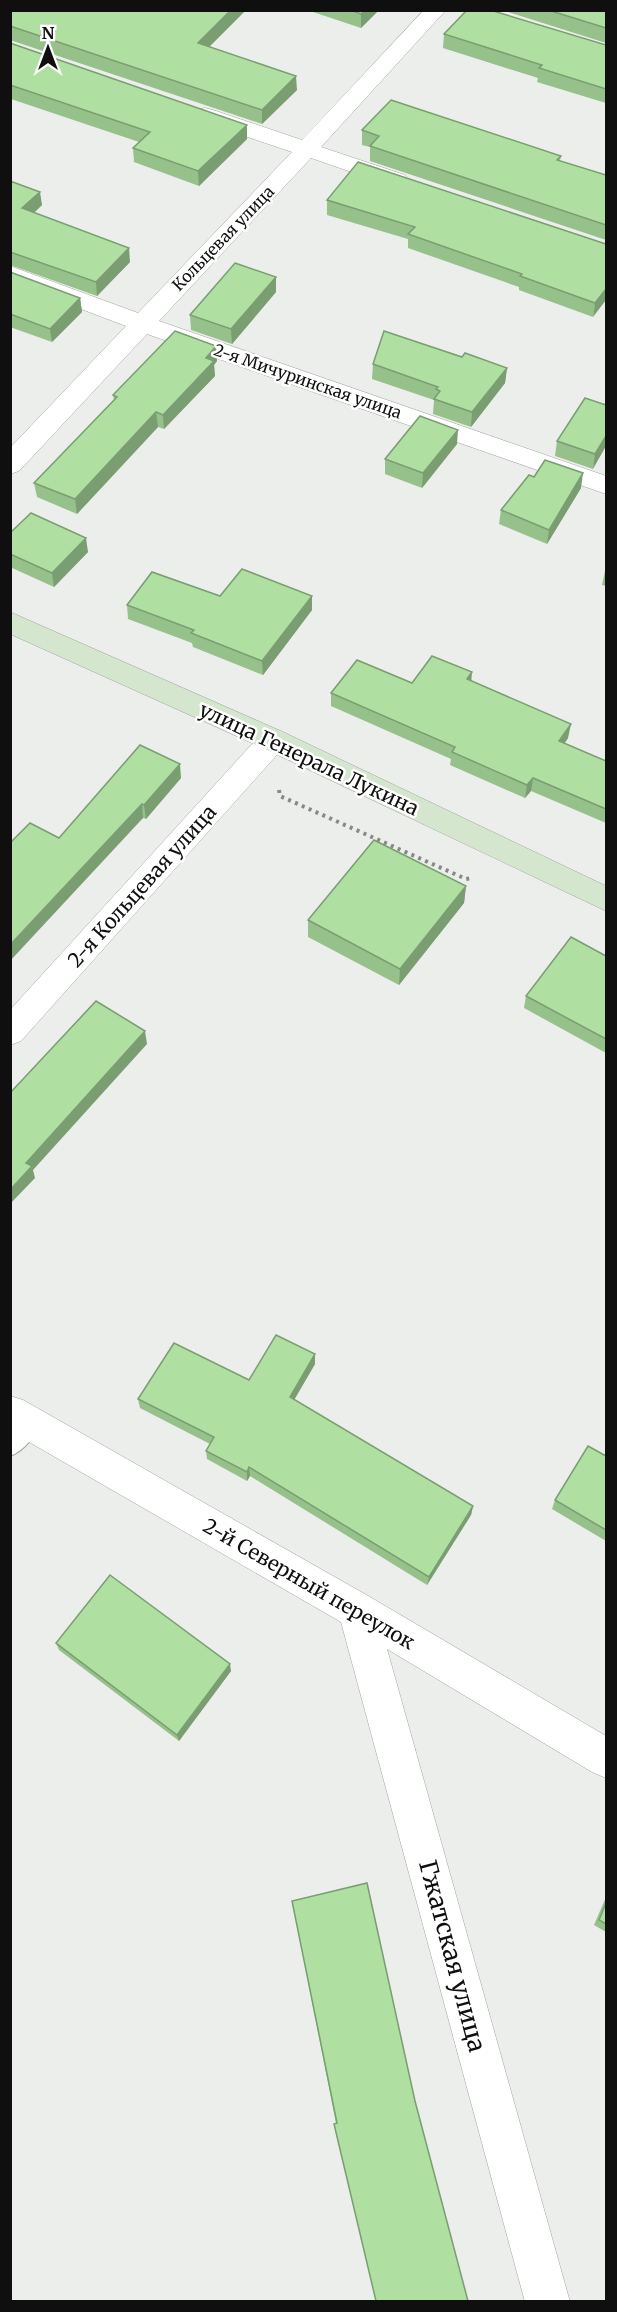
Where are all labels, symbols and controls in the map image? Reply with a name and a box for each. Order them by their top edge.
north arrow [18,18,78,78]
text: N [42,23,55,43]
street label: Кольцевая улица [168,181,278,295]
street label: 2-я Мичуринская улица [212,339,405,423]
street label: улица Генерала Лукина [195,697,423,821]
street label: 2-я Кольцевая улица [62,799,221,972]
street label: 2-й Северный переулок [199,1513,420,1655]
street label: Гжатская улица [412,1856,493,2055]

